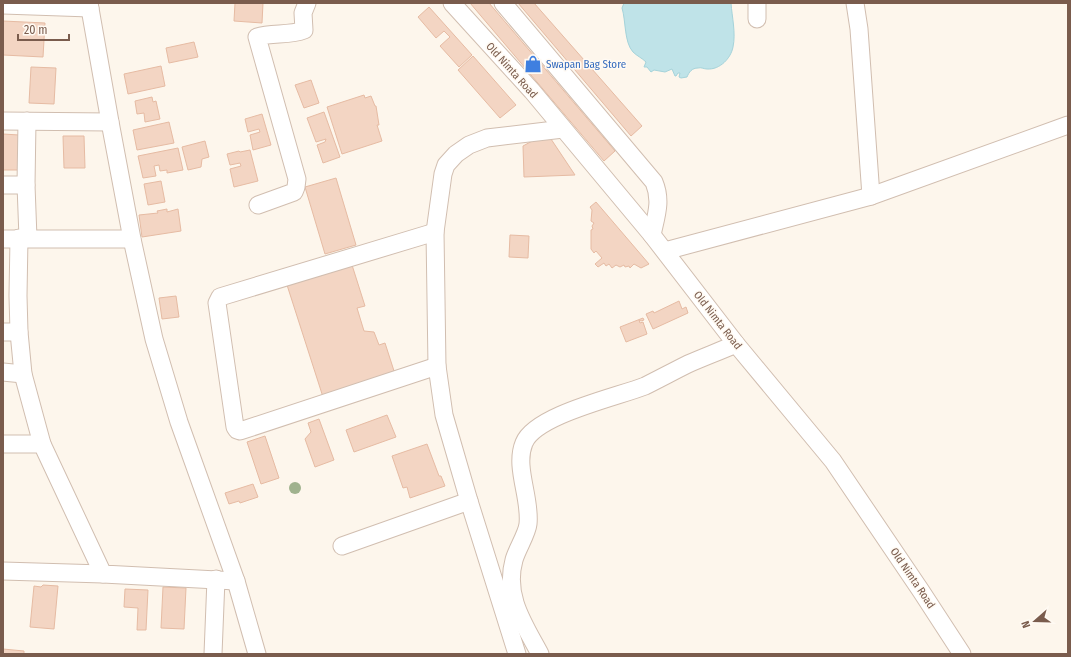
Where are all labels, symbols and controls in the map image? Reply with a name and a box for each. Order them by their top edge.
scale bar [18,16,69,42]
text: 20 m [24,23,48,37]
street label: Old Nimta Road [483,40,540,101]
shop icon: Swapan Bag Store [523,54,543,74]
place label: Swapan Bag Store [546,58,626,71]
street label: Old Nimta Road [691,289,744,352]
street label: Old Nimta Road [887,545,938,611]
north arrow [1015,601,1055,641]
text: N [1019,619,1033,630]

